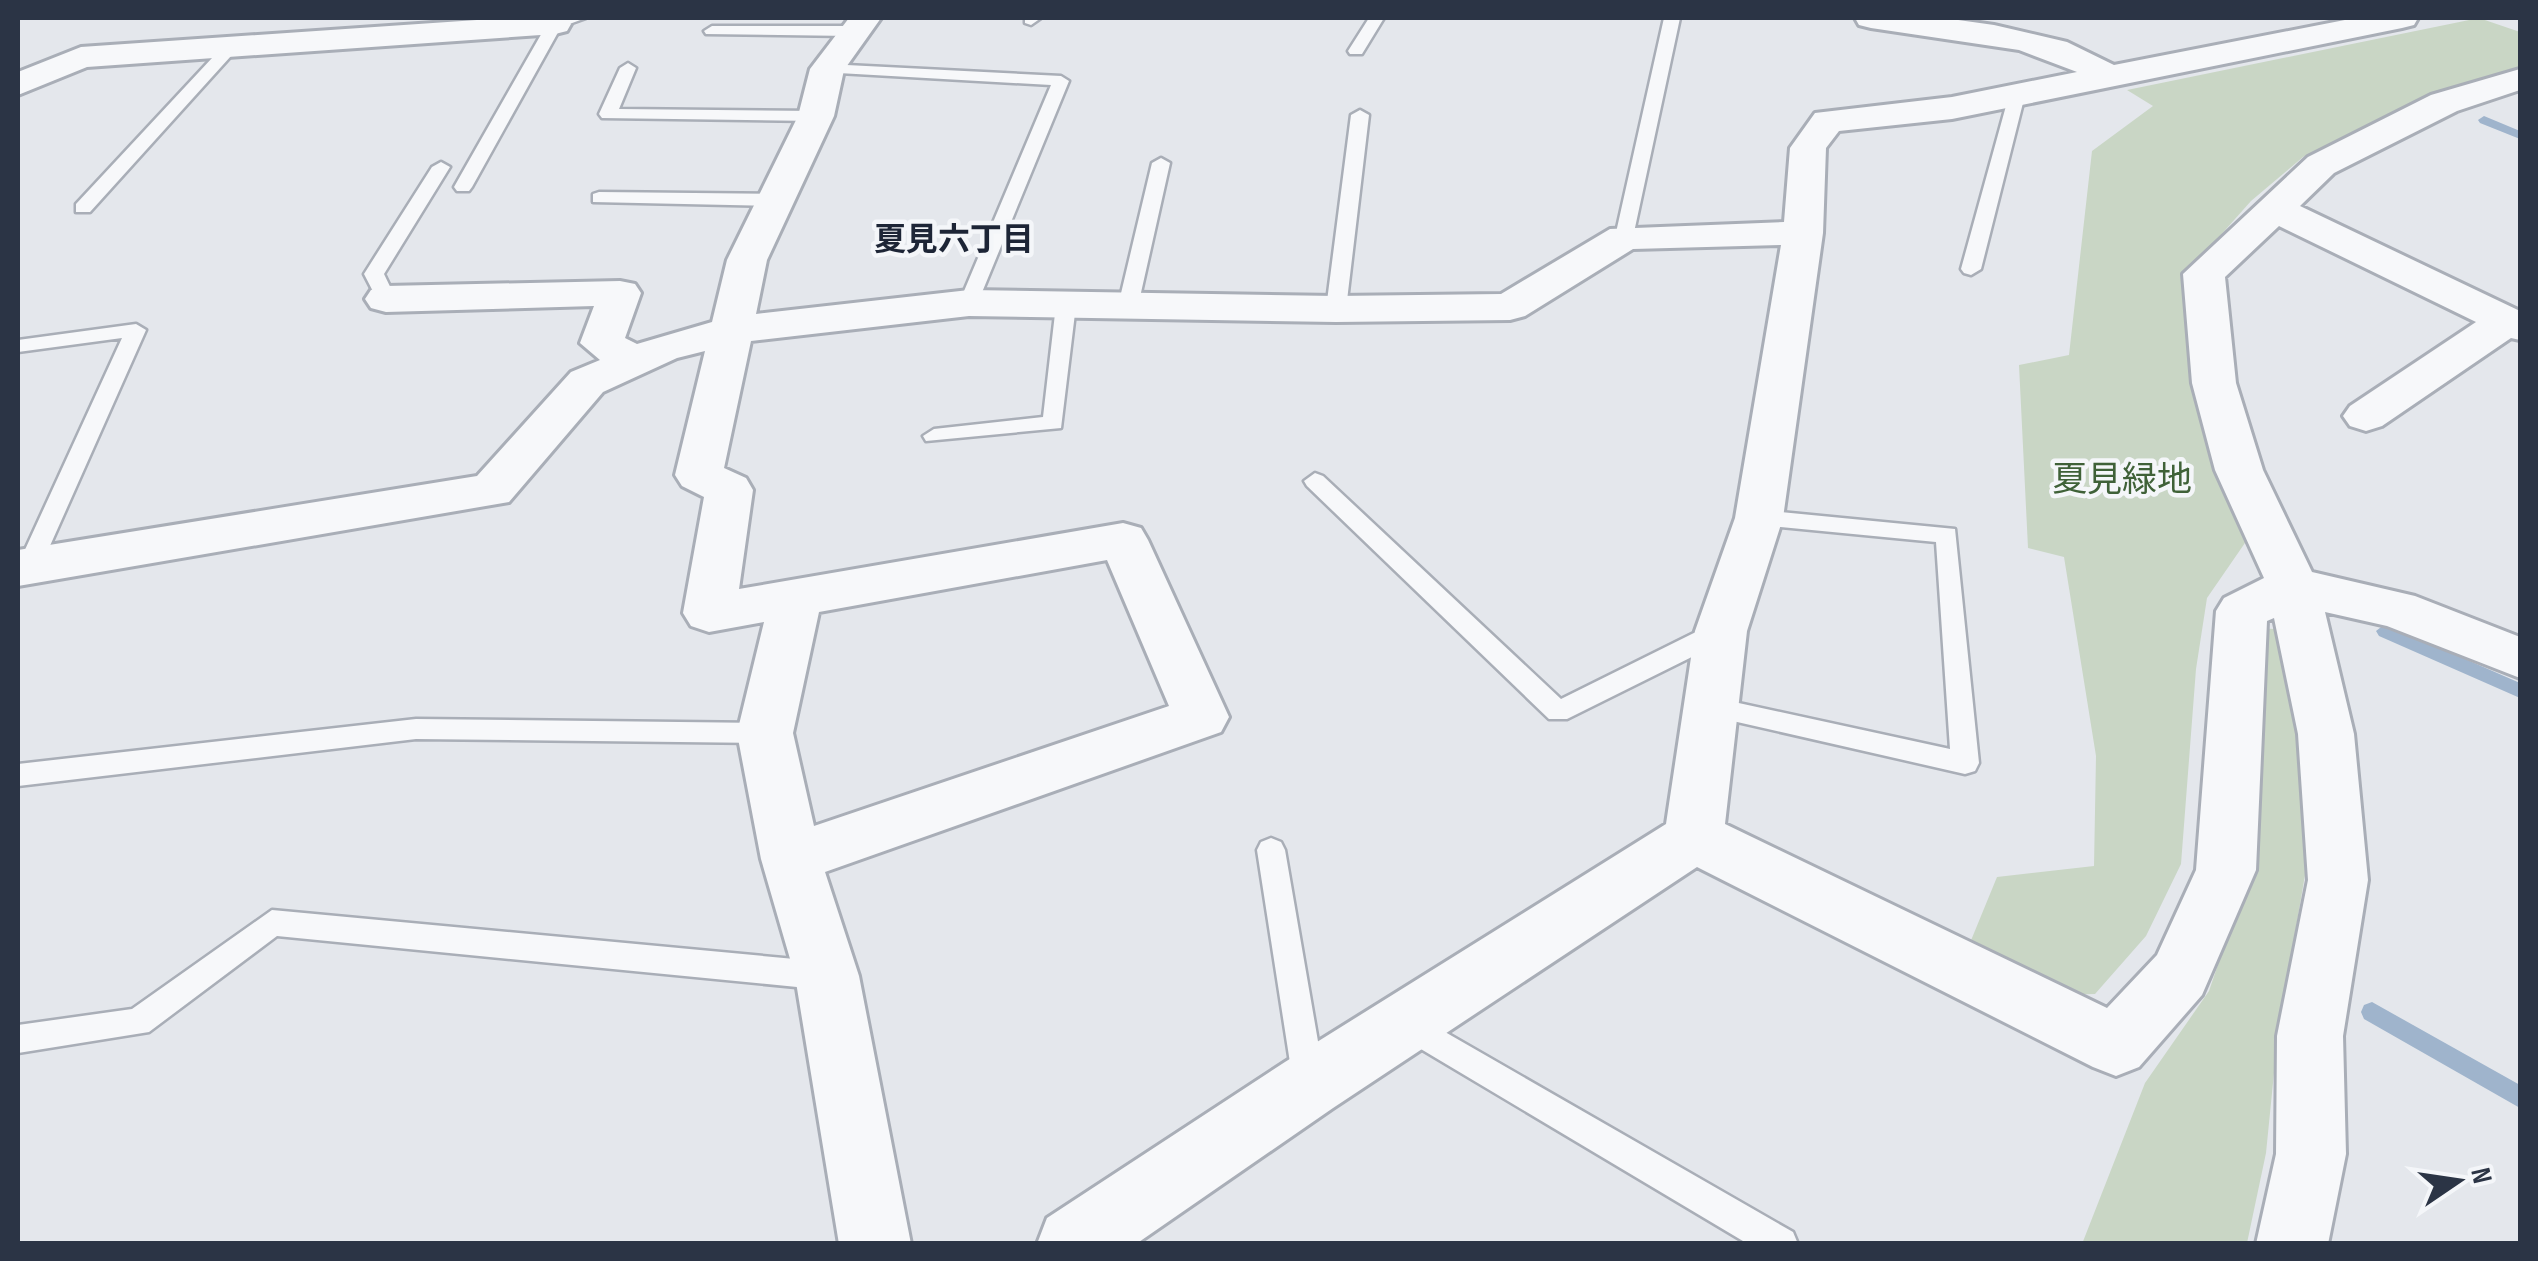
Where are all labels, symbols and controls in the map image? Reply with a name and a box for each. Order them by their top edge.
district label: 夏見六丁目 [874,221,1034,260]
park label: 夏見緑地 [2052,459,2192,502]
north arrow [2408,1131,2508,1231]
text: N [2463,1165,2499,1187]

